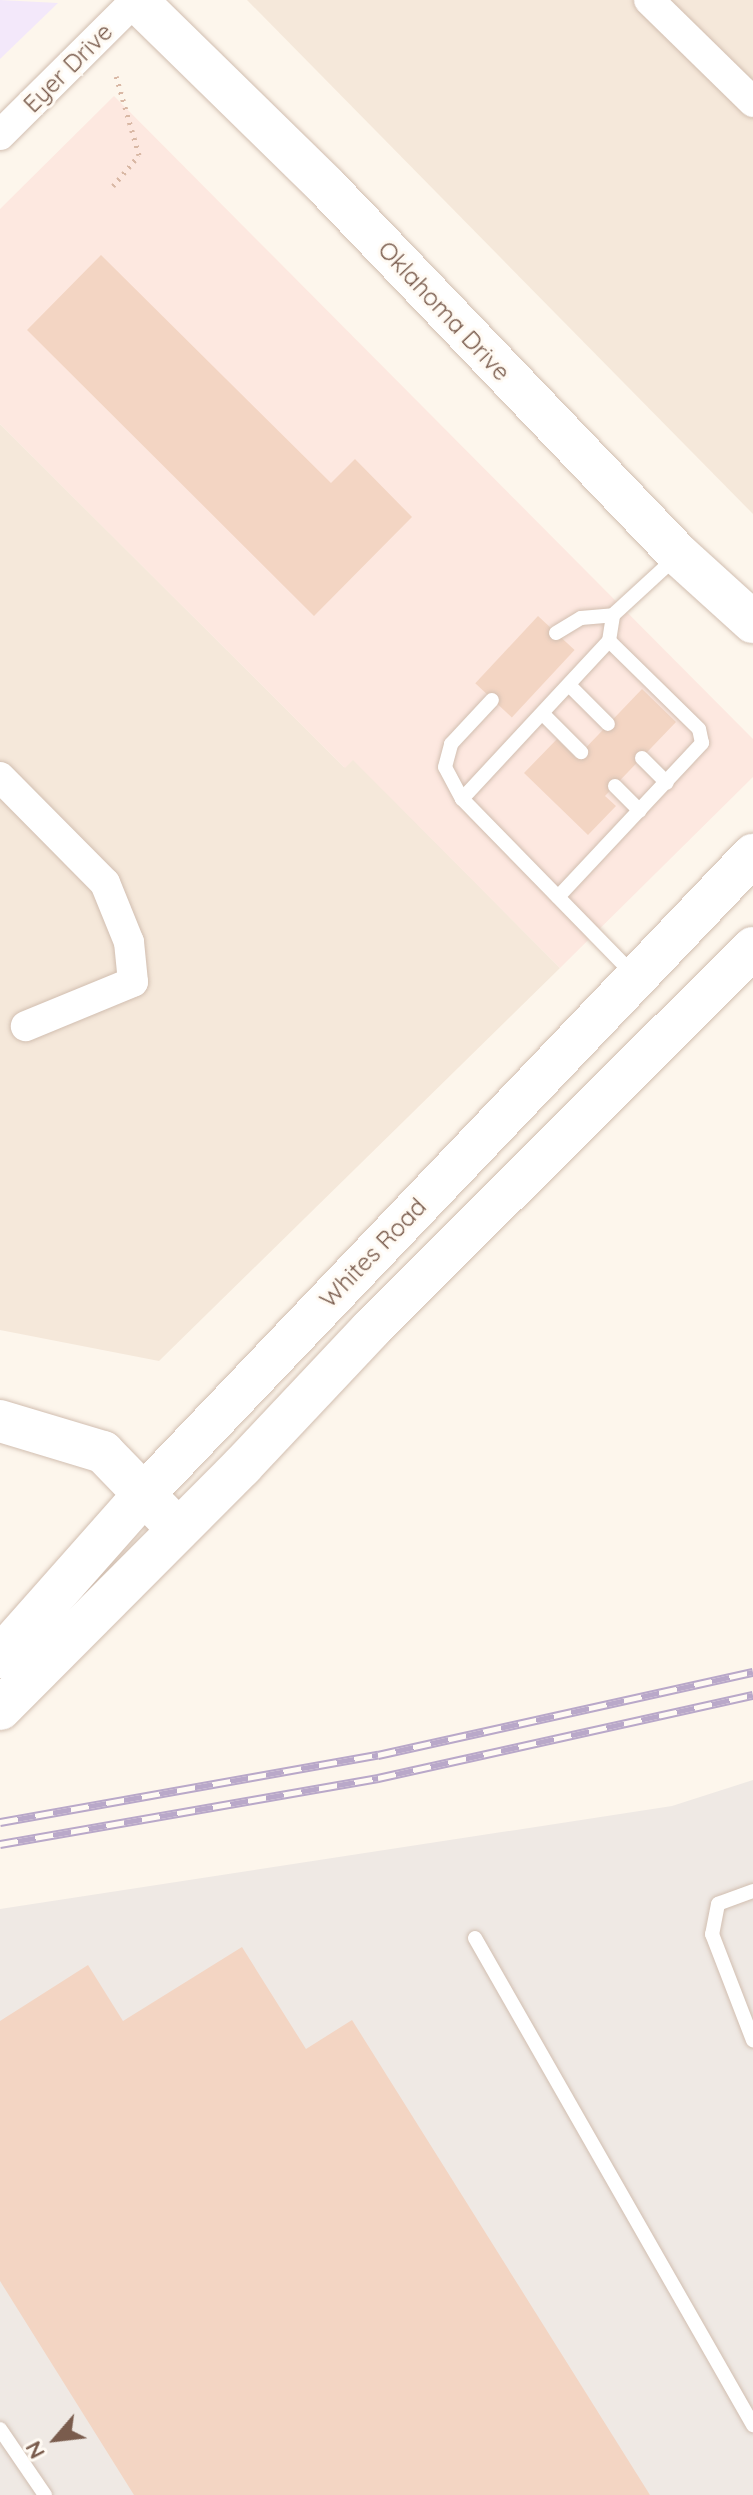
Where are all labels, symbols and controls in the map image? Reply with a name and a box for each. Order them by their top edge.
street label: Eyer Drive [18,18,118,118]
street label: Oklahoma Drive [372,235,516,387]
street label: Whites Road [314,1192,432,1314]
north arrow [16,2399,96,2479]
text: N [19,2437,51,2464]

